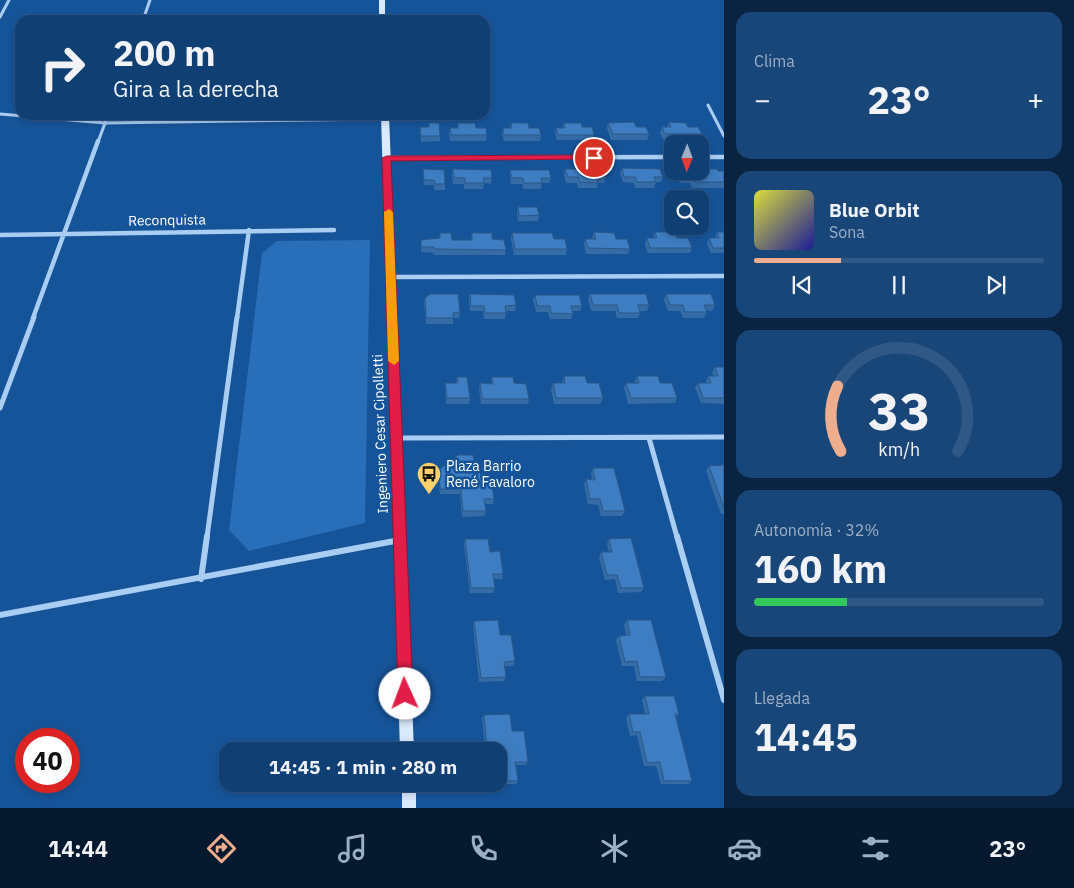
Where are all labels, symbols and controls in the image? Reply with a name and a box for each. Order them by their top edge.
text: 200 m [113,30,216,76]
icon: right [30,35,95,100]
text: Clima [754,51,795,71]
text: Gira a la derecha [113,74,279,103]
text: 23° [867,75,931,124]
text: − [754,81,771,118]
text: + [1027,81,1044,118]
north arrow [664,135,709,180]
map controls [664,135,709,235]
pin [573,137,615,179]
icon: arrive [580,144,608,172]
button: search [664,190,709,235]
text: Blue Orbit [829,198,919,222]
street label: Reconquista [128,210,207,230]
text: Sona [829,222,865,242]
icon: previous [788,271,816,299]
icon: pause [885,271,913,299]
icon: next [982,271,1010,299]
street label: Ingeniero Cesar Cipolletti [368,354,392,514]
text: 33 [868,377,930,444]
text: km/h [878,438,920,461]
place label: Plaza Barrio René Favaloro [446,457,535,491]
bus stop icon: Plaza Barrio René Favaloro [416,461,442,495]
text: Autonomía · 32% [754,520,879,540]
text: 160 km [754,544,887,593]
position arrow [378,667,430,719]
text: Llegada [754,688,810,708]
text: 14:45 [754,712,858,761]
speed limit sign: 40 [15,728,80,793]
text: 14:45 · 1 min · 280 m [269,755,457,779]
icon: directions [204,831,239,866]
icon: music [335,831,370,866]
icon: phone [466,831,501,866]
icon: climate [597,831,632,866]
icon: car [727,831,762,866]
icon: filters [858,831,893,866]
text: 14:44 [48,834,108,863]
text: 23° [989,834,1026,863]

